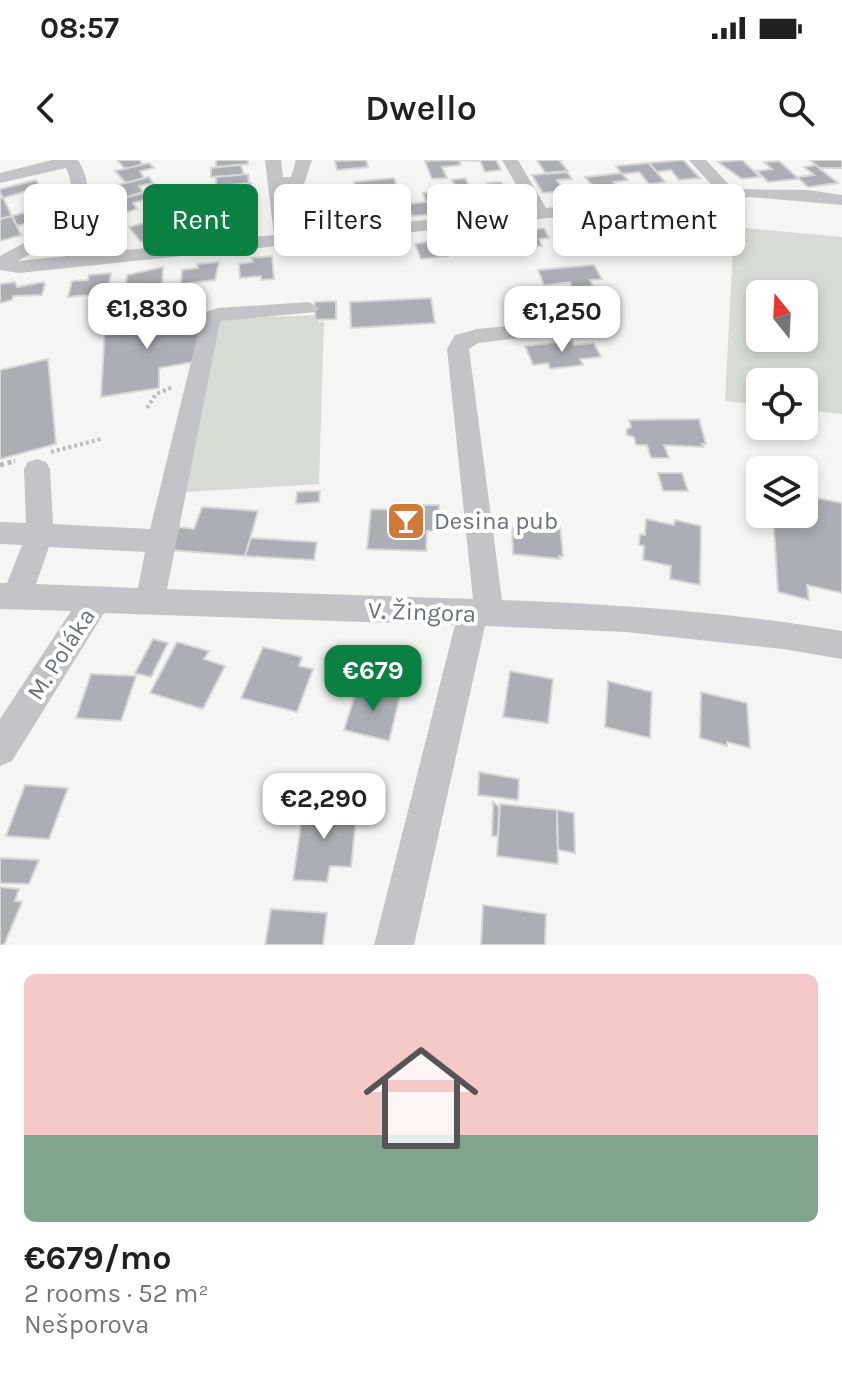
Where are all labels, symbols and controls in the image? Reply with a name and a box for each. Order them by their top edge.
text: 08:57 [40,10,119,46]
icon: back [24,86,68,130]
icon: search [774,86,818,130]
text: Dwello [365,87,477,129]
chip: Buy [24,184,127,256]
chip: Rent [143,184,258,256]
chip: Filters [274,184,411,256]
chip: New [427,184,537,256]
chip: Apartment [553,184,745,256]
north arrow [746,280,818,352]
map controls [746,280,818,528]
pin: €1,830 [82,283,212,351]
pin: €1,250 [497,286,627,354]
text: €1,830 [106,293,188,324]
text: €1,250 [522,296,602,327]
button: locate [746,368,818,440]
button: layers [746,456,818,528]
bar icon: Desina pub [385,500,427,542]
place label: Desina pub [434,507,558,535]
street label: V. Žingora [368,596,476,628]
street label: M. Poláka [21,603,101,705]
pin: €679 [326,645,420,713]
text: €679 [342,655,404,686]
pin: €2,290 [259,773,389,841]
text: €2,290 [281,783,367,814]
icon: home [349,1026,493,1170]
text: €679/mo [24,1238,171,1278]
text: 2 rooms · 52 m² [24,1278,209,1309]
text: Nešporova [24,1309,149,1340]

